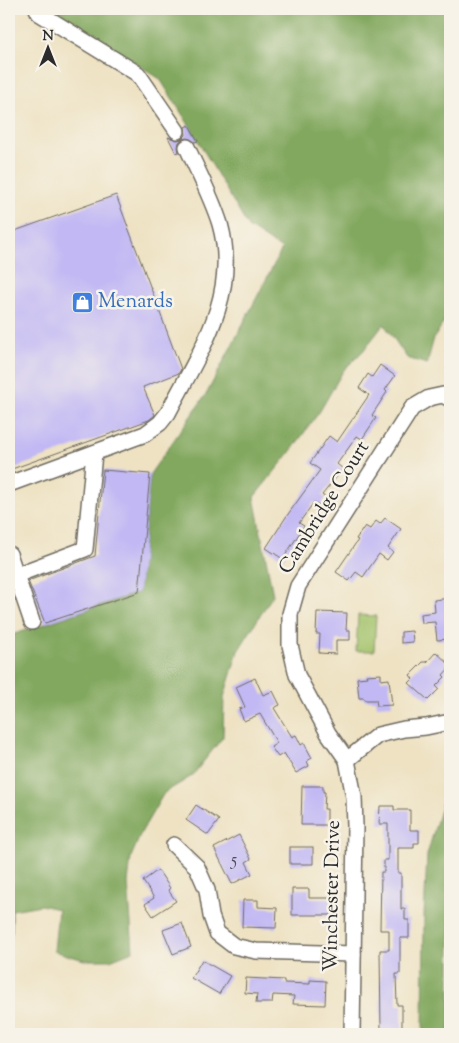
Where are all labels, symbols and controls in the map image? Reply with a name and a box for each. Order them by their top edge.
north arrow [22,22,72,72]
text: N [42,27,54,47]
place label: Menards [98,288,173,317]
shop icon: Menards [70,290,94,314]
street label: Cambridge Court [272,436,378,580]
street label: Winchester Drive [317,820,349,972]
house number: 5 [230,848,237,874]

